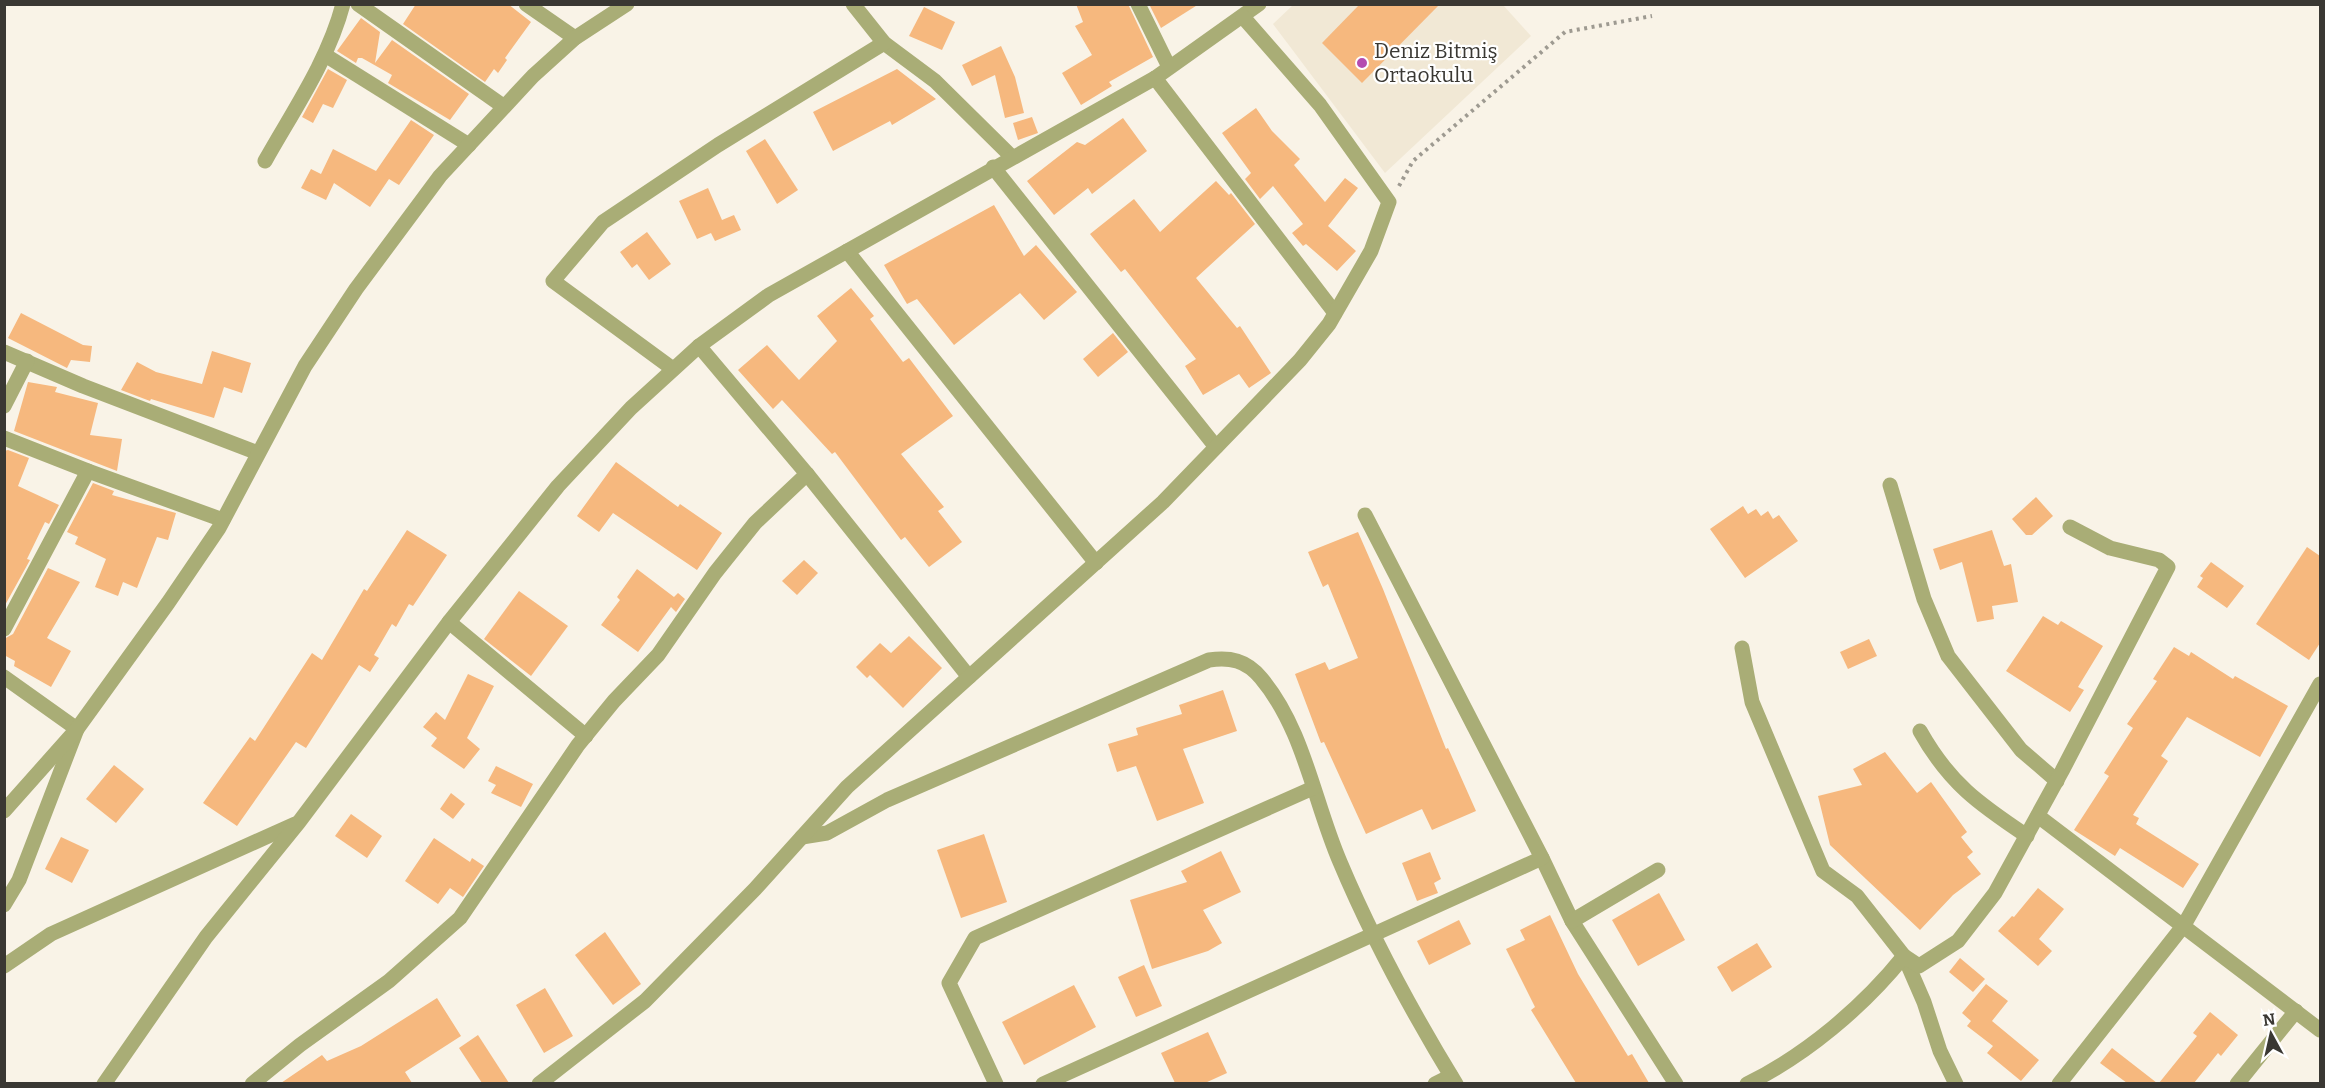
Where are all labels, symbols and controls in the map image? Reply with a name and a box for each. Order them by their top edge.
place label: Deniz Bitmiş Ortaokulu [1374,38,1498,88]
marker: Deniz Bitmiş Ortaokulu [1355,56,1369,70]
north arrow [2241,1004,2301,1064]
text: N [2262,1009,2276,1030]

